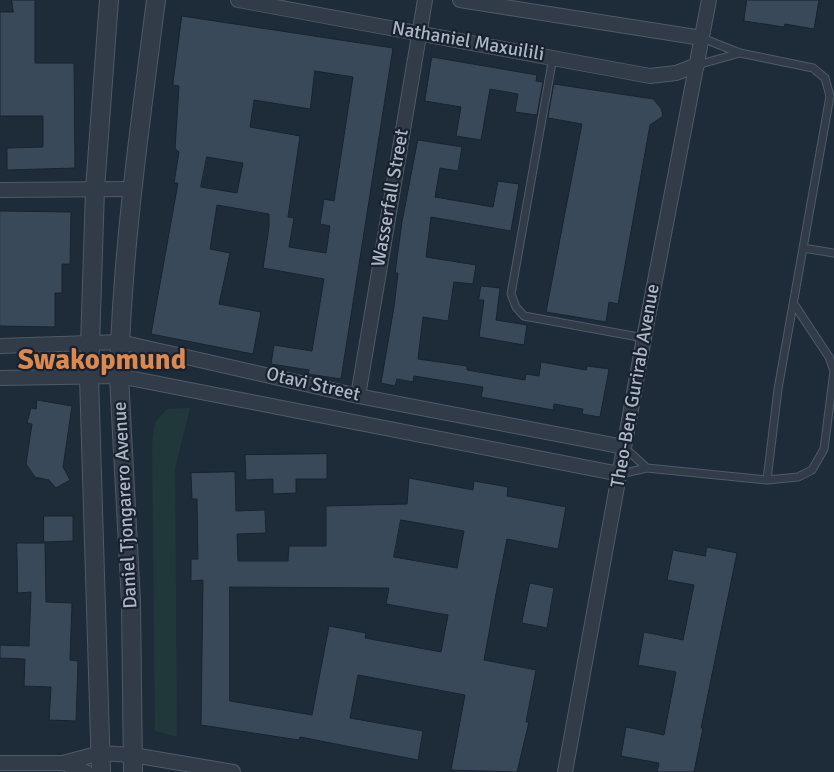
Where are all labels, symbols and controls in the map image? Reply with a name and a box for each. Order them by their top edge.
street label: Nathaniel Maxuilili [390,17,546,67]
street label: Wasserfall Street [368,127,414,269]
street label: Theo-Ben Gurirab Avenue [607,282,665,490]
district label: Swakopmund [18,344,186,378]
street label: Otavi Street [264,363,362,407]
street label: Daniel Tjongarero Avenue [109,401,143,609]

